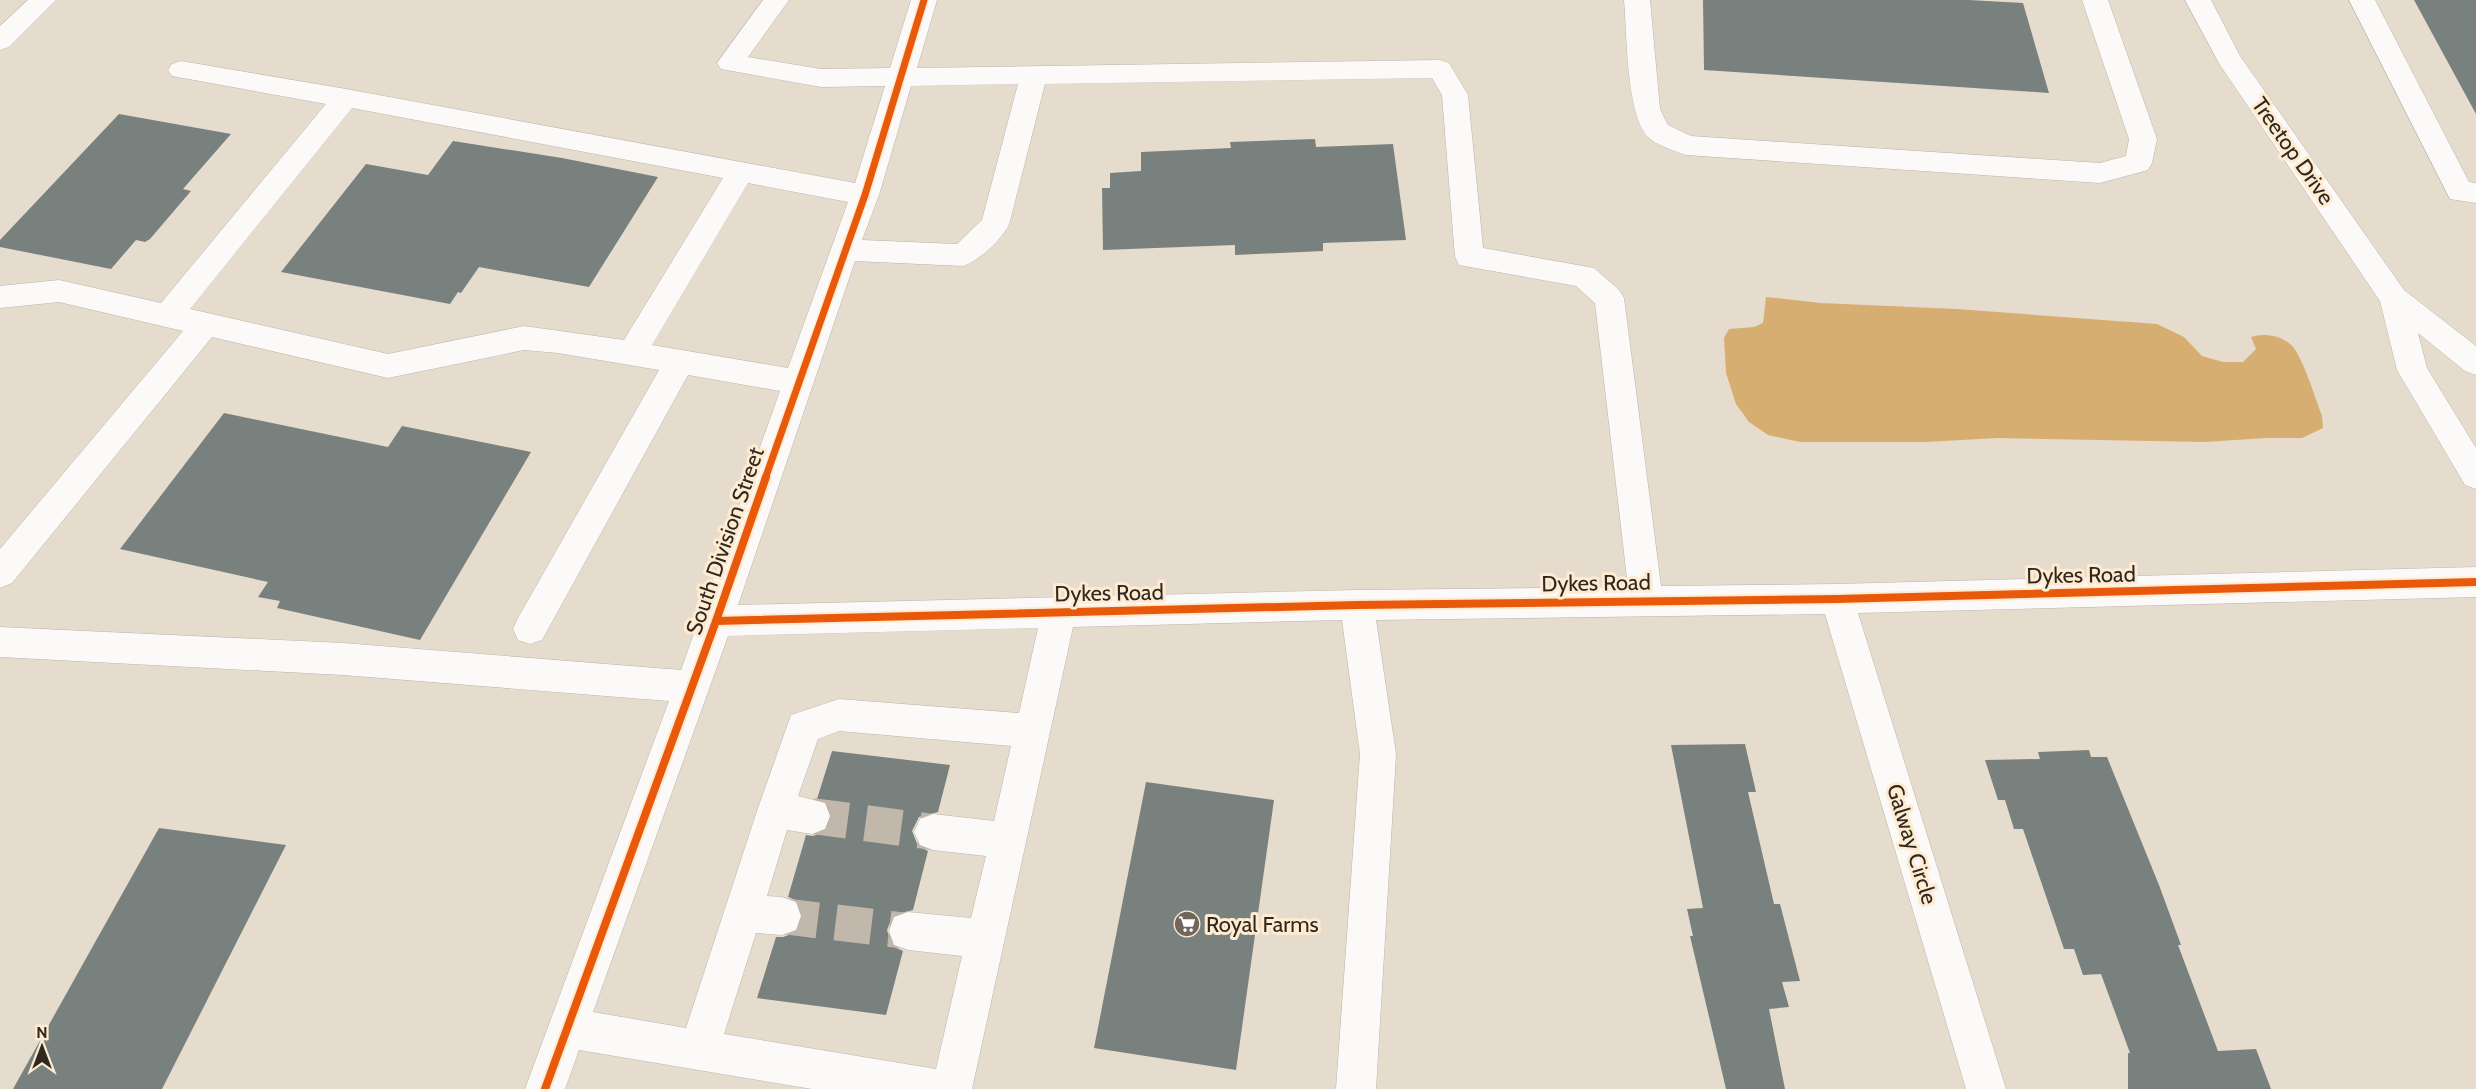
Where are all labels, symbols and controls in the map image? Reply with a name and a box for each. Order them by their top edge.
street label: Treetop Drive [2246,92,2340,210]
street label: South Division Street [680,443,770,638]
street label: Dykes Road [2026,561,2136,589]
street label: Dykes Road [1541,569,1651,597]
street label: Dykes Road [1054,579,1164,607]
street label: Galway Circle [1881,781,1943,907]
supermarket icon: Royal Farms [1172,909,1202,939]
place label: Royal Farms [1206,911,1319,938]
north arrow [12,1017,72,1077]
text: N [36,1023,48,1042]

